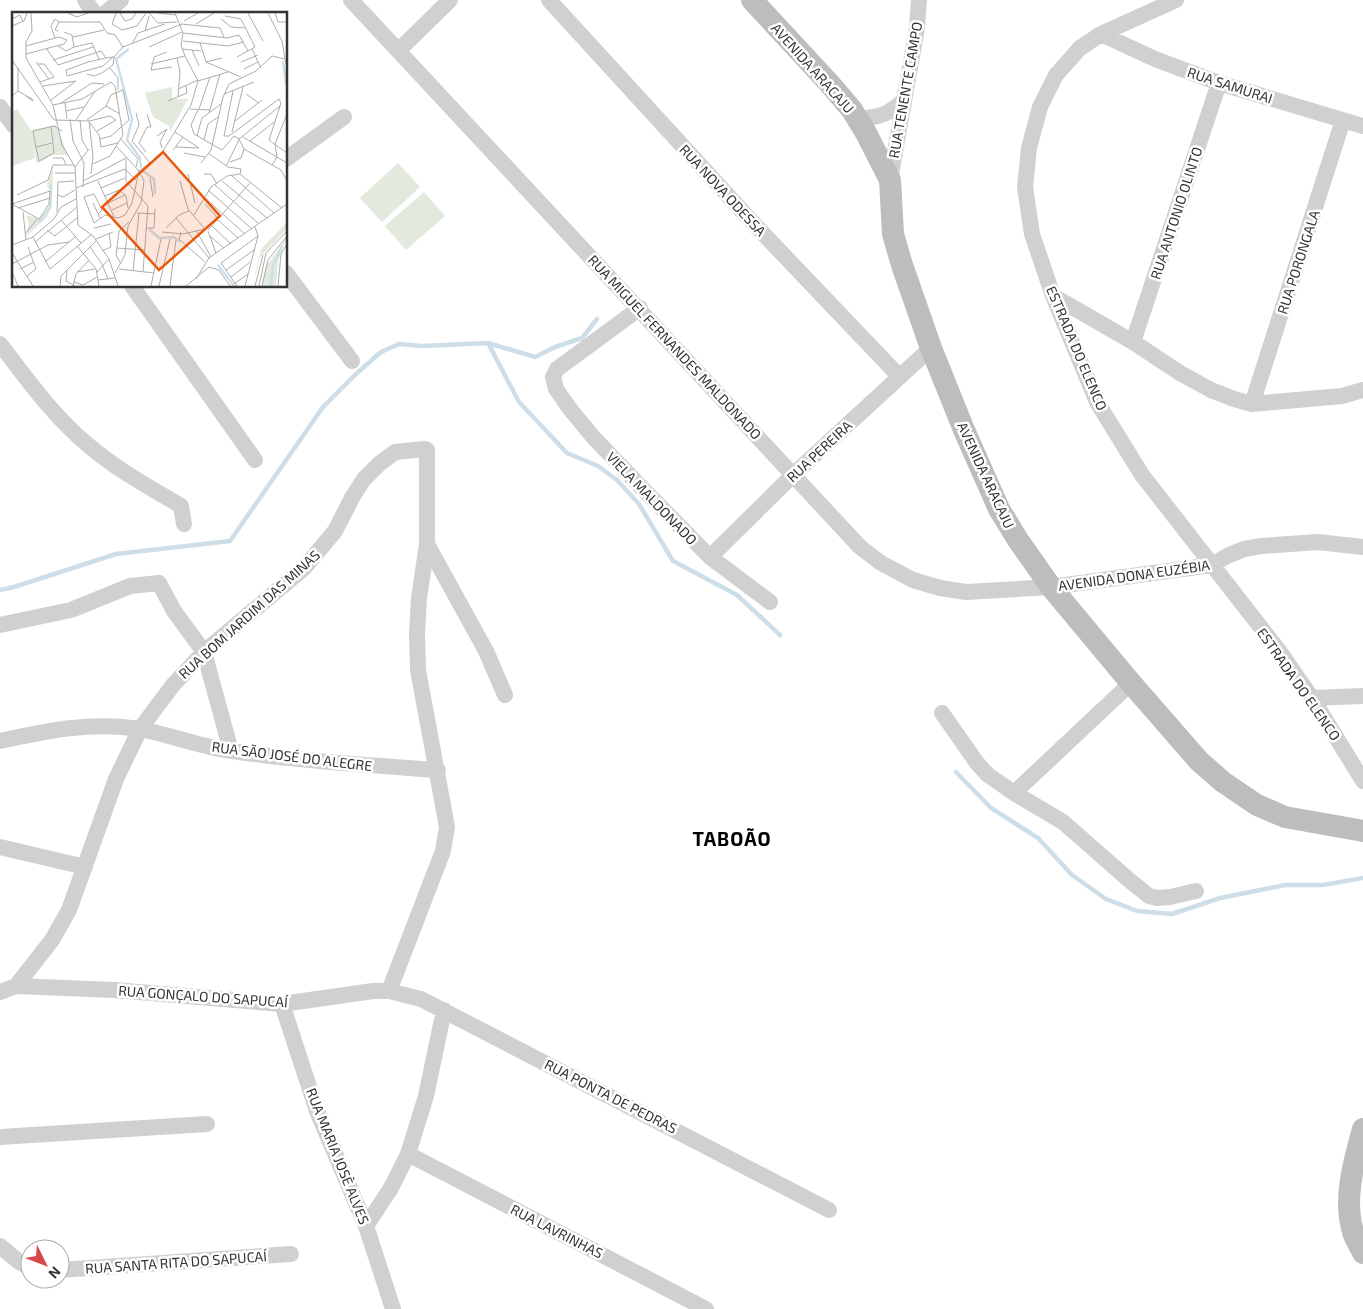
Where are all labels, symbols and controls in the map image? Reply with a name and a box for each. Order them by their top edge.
inset map [12,12,288,288]
street label: AVENIDA ARACAJU [768,19,858,117]
street label: RUA TENENTE CAMPO [885,20,925,160]
street label: RUA SAMURAI [1185,63,1275,107]
street label: RUA NOVA ODESSA [676,141,770,240]
street label: RUA ANTONIO OLINTO [1147,145,1205,281]
street label: RUA PORONGALA [1273,208,1323,316]
street label: RUA MIGUEL FERNANDES MALDONADO [585,251,765,443]
street label: ESTRADA DO ELENCO [1043,283,1111,413]
street label: RUA PEREIRA [783,416,855,486]
street label: AVENIDA ARACAJU [954,419,1018,531]
street label: VIELA MALDONADO [603,448,701,548]
street label: RUA BOM JARDIM DAS MINAS [175,546,323,682]
street label: AVENIDA DONA EUZÉBIA [1057,556,1211,594]
street label: ESTRADA DO ELENCO [1254,624,1344,744]
street label: RUA SÃO JOSÉ DO ALEGRE [211,738,373,774]
district label: TABOÃO [692,827,772,850]
street label: RUA GONÇALO DO SAPUCAÍ [118,982,289,1011]
street label: RUA PONTA DE PEDRAS [542,1055,680,1137]
street label: RUA MARIA JOSÈ ALVES [303,1085,373,1227]
street label: RUA LAVRINHAS [508,1200,606,1262]
north arrow [20,1239,70,1289]
street label: RUA SANTA RITA DO SAPUCAÍ [85,1247,268,1277]
text: N [45,1264,65,1282]

